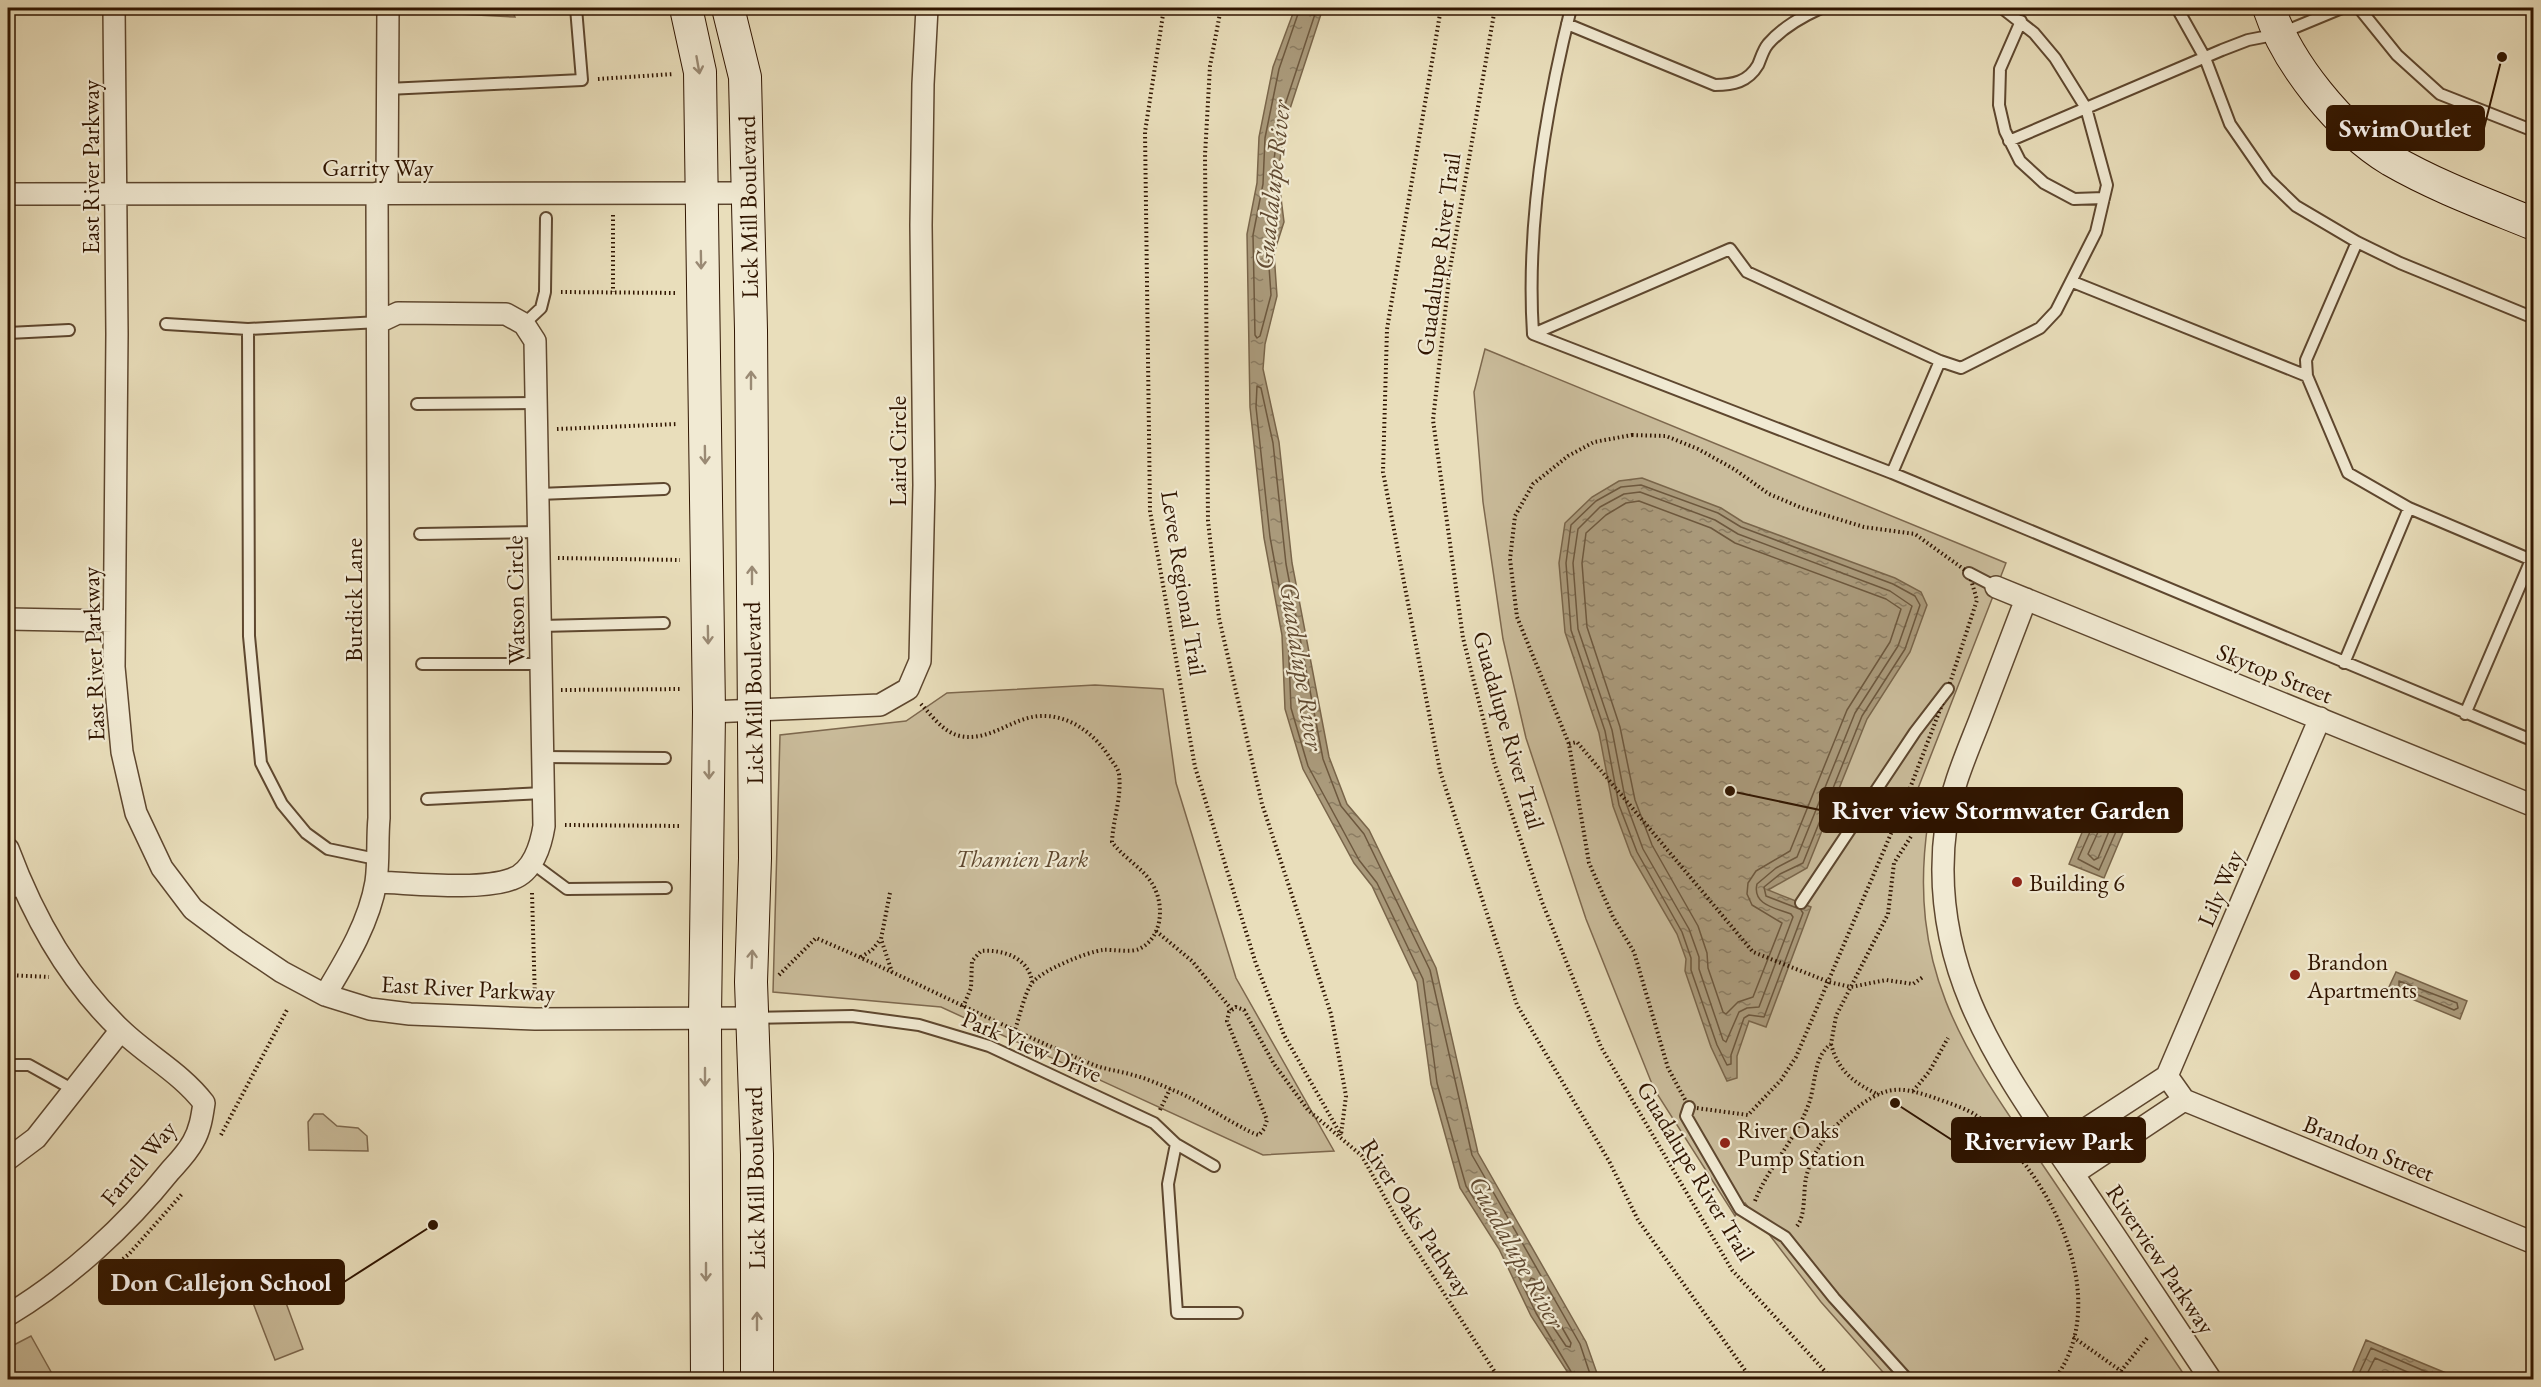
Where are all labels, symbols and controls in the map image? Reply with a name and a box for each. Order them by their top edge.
one-way arrow [693,54,704,74]
street label: East River Parkway [75,79,106,254]
water label: Guadalupe River [1246,97,1298,271]
callout: SwimOutlet [2327,106,2484,150]
text: SwimOutlet [2339,111,2471,145]
street label: Lick Mill Boulevard [731,114,765,299]
street label: Guadalupe River Trail [1408,150,1468,357]
street label: Garrity Way [322,152,434,183]
one-way arrow [695,249,707,269]
one-way arrow [745,371,757,391]
street label: Laird Circle [882,396,913,506]
one-way arrow [699,444,711,464]
street label: Levee Regional Trail [1154,488,1214,678]
street label: Watson Circle [498,535,532,665]
street label: Burdick Lane [338,538,369,662]
street label: East River Parkway [74,566,112,742]
one-way arrow [746,566,758,586]
water label: Guadalupe River [1272,579,1332,754]
street label: Lick Mill Boulevard [736,600,770,785]
one-way arrow [702,625,714,645]
street label: Guadalupe River Trail [1466,627,1552,833]
street label: Skytop Street [2212,636,2338,710]
one-way arrow [703,760,715,780]
callout: River view Stormwater Garden [1820,788,2182,832]
text: River view Stormwater Garden [1832,793,2170,827]
park label: Thamien Park [956,843,1089,874]
street label: Lily Way [2190,844,2250,931]
place label: Building 6 [2029,867,2125,898]
marker: Building 6 [2010,875,2024,889]
place label: Brandon Apartments [2306,946,2417,1005]
one-way arrow [746,950,757,970]
street label: East River Parkway [380,968,556,1008]
marker: Brandon Apartments [2288,968,2302,982]
street label: Park View Drive [957,1003,1107,1089]
one-way arrow [699,1067,711,1087]
street label: Guadalupe River Trail [1630,1075,1762,1267]
street label: Lick Mill Boulevard [738,1085,772,1270]
street label: Brandon Street [2299,1108,2439,1189]
street label: Farrell Way [93,1113,183,1212]
place label: River Oaks Pump Station [1737,1114,1865,1173]
callout: Riverview Park [1952,1118,2145,1162]
text: Riverview Park [1964,1124,2134,1158]
street label: River Oaks Pathway [1354,1133,1480,1304]
marker: River Oaks Pump Station [1718,1136,1732,1150]
water label: Guadalupe River [1461,1169,1574,1336]
street label: Riverview Parkway [2099,1178,2223,1340]
callout: Don Callejon School [99,1260,344,1304]
one-way arrow [700,1262,712,1282]
text: Don Callejon School [111,1265,331,1299]
one-way arrow [751,1312,763,1332]

